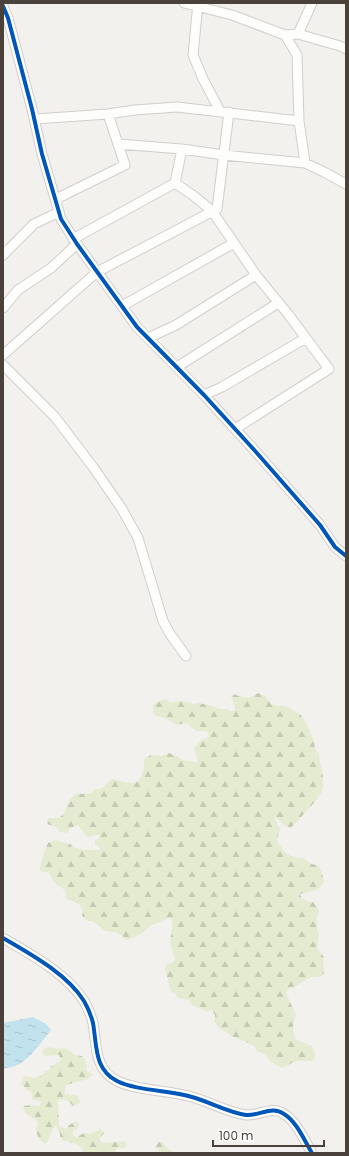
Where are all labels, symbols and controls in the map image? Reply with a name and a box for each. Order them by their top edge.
scale bar [213,1122,324,1148]
text: 100 m [219,1127,253,1144]

